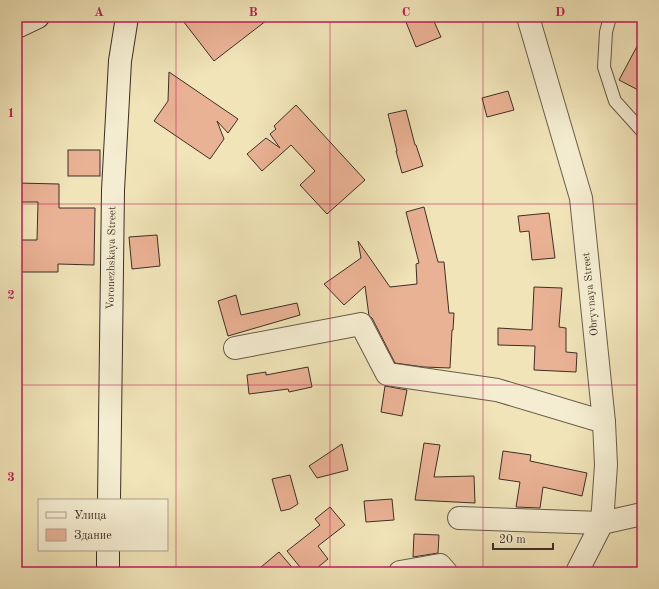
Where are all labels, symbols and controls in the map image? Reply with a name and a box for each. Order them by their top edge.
text: A [94,6,104,19]
text: B [248,6,258,19]
text: C [402,6,410,19]
text: D [555,6,565,19]
text: 1 [7,107,15,120]
street label: Voronezhskaya Street [106,206,118,310]
street label: Obryvnaya Street [581,252,601,336]
text: 2 [7,289,15,302]
text: 3 [7,471,15,484]
legend [38,499,168,551]
text: Улица [74,510,107,522]
scale bar [493,525,553,551]
text: Здание [74,530,112,542]
text: 20 m [499,534,526,546]

